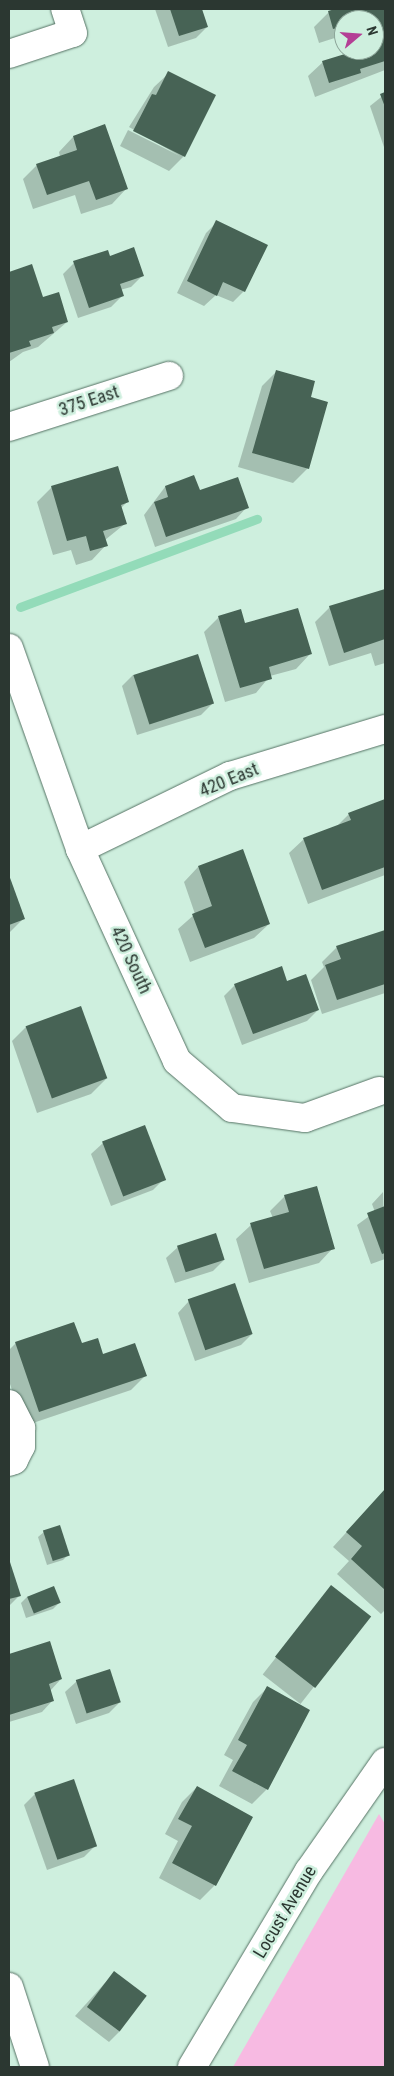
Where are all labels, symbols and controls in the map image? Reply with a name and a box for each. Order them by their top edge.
north arrow [334,10,384,60]
text: N [363,24,381,37]
street label: 375 East [56,381,122,421]
street label: 420 East [196,758,262,802]
street label: 420 South [106,923,156,997]
street label: Locust Avenue [249,1862,321,1962]

